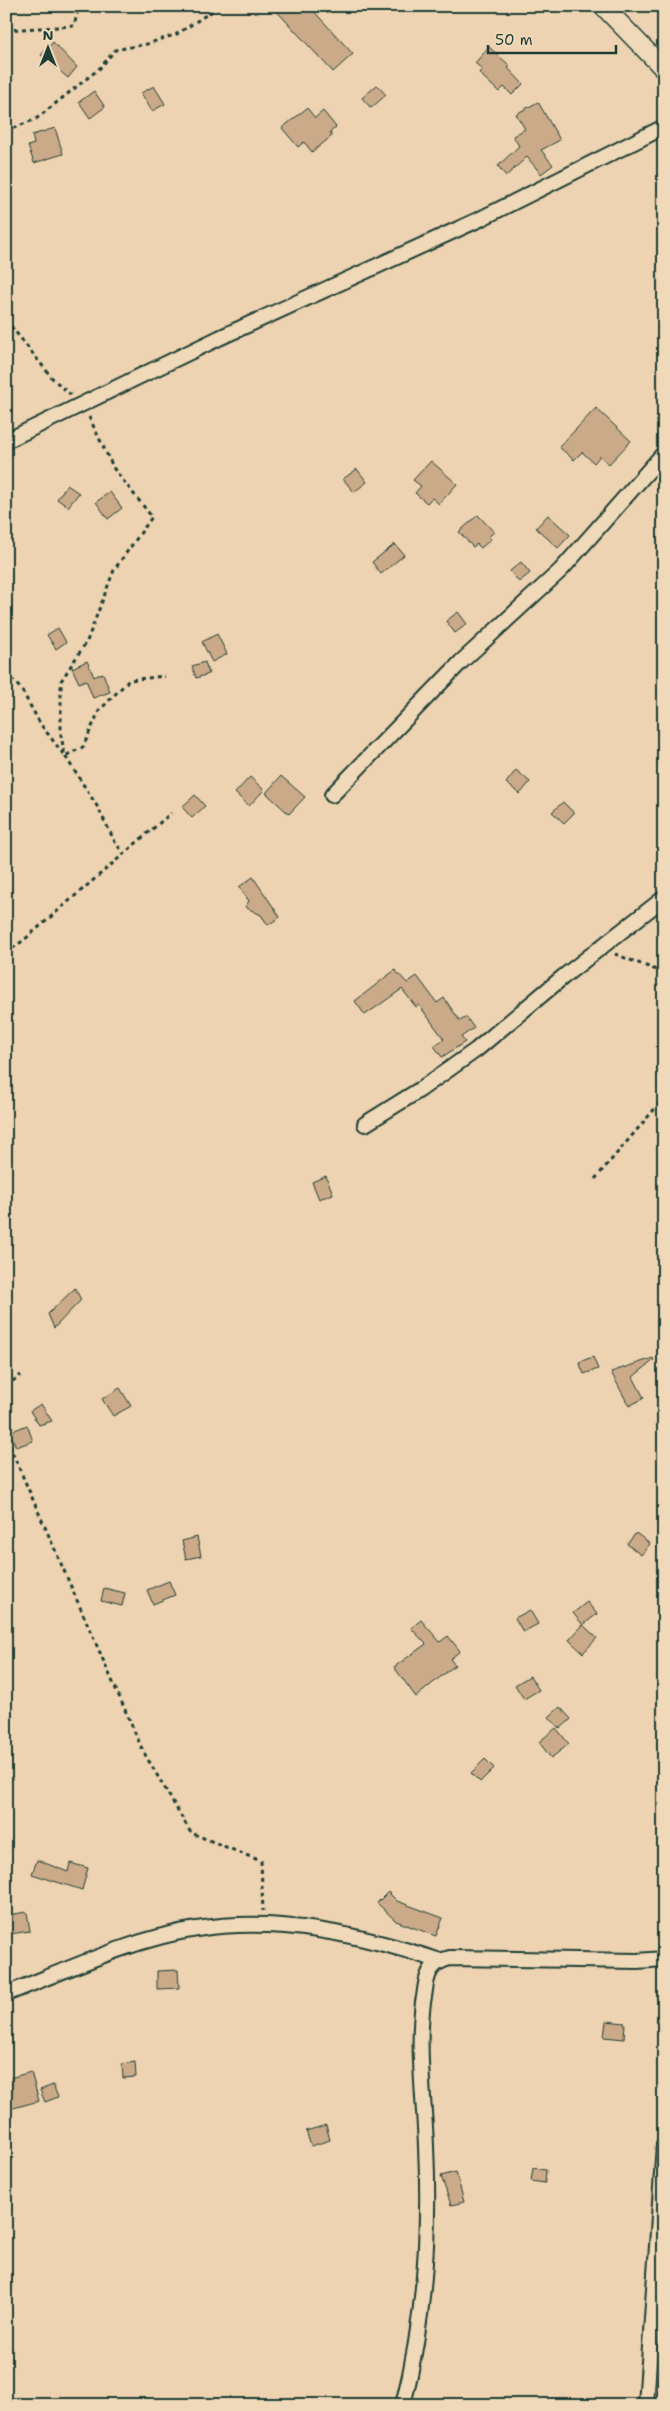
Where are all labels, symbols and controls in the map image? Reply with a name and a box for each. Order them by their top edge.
north arrow [22,22,72,72]
scale bar [488,22,615,54]
text: N [42,26,54,44]
text: 50 m [495,30,533,50]

